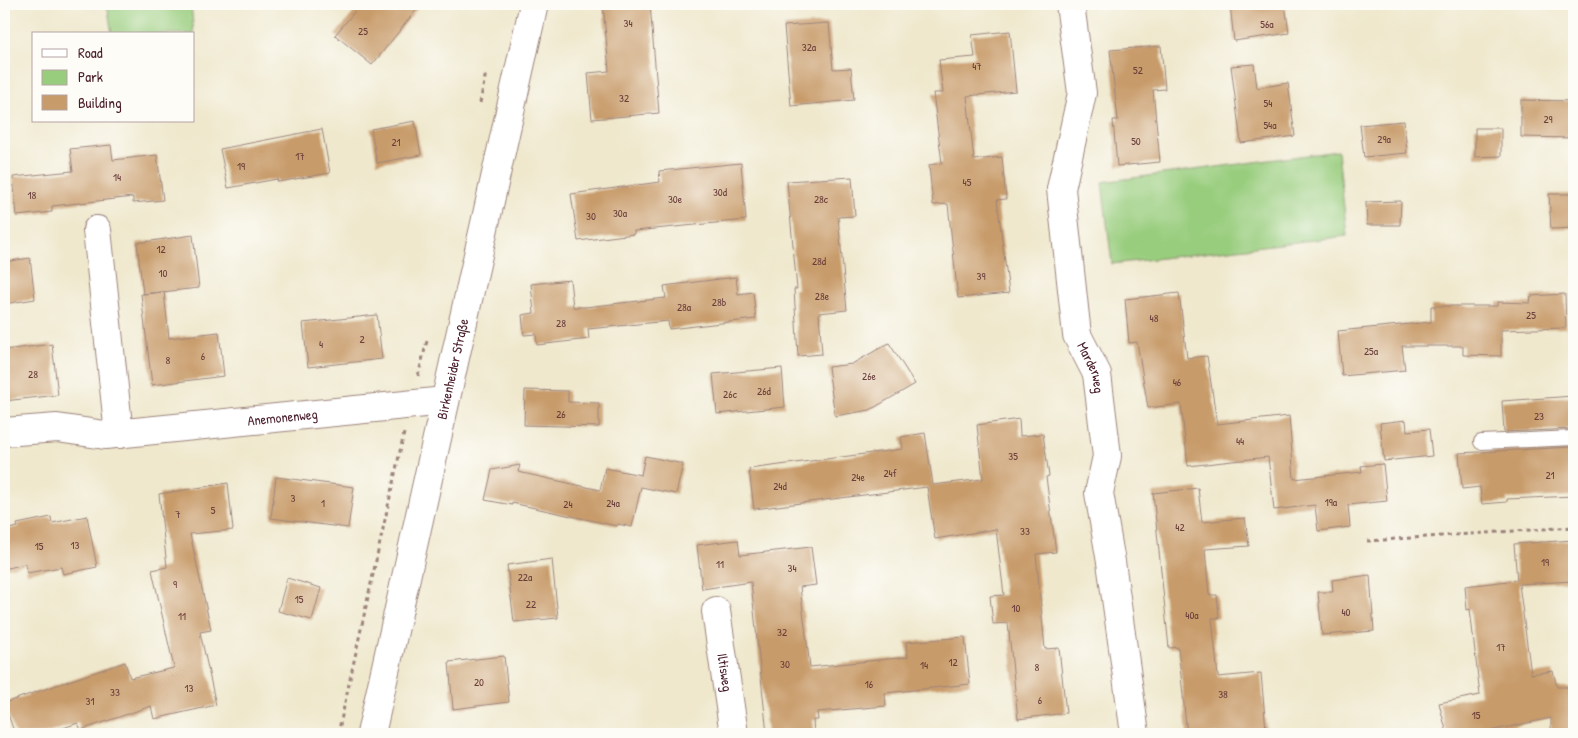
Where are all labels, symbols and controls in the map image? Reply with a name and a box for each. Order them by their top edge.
house number: 34 [623,16,633,30]
house number: 56a [1260,17,1274,31]
house number: 25 [358,24,368,38]
legend [32,32,195,122]
house number: 32a [802,40,817,54]
text: Road [78,42,103,63]
house number: 47 [972,59,982,73]
house number: 52 [1133,63,1143,77]
text: Park [78,66,103,87]
house number: 32 [619,91,629,105]
text: Building [78,92,122,113]
house number: 54 [1264,96,1272,110]
house number: 29 [1543,112,1553,126]
house number: 54a [1263,118,1277,132]
house number: 29a [1377,132,1391,146]
house number: 50 [1131,134,1141,148]
house number: 21 [391,135,401,149]
house number: 17 [295,149,305,163]
house number: 19 [237,159,245,173]
house number: 14 [113,170,121,184]
house number: 45 [963,175,972,189]
house number: 30d [713,185,728,199]
house number: 18 [28,188,37,202]
house number: 30e [668,192,683,206]
house number: 28c [814,192,829,206]
house number: 30a [613,206,628,220]
house number: 30 [586,209,596,223]
house number: 12 [156,242,166,256]
house number: 28d [812,254,827,268]
house number: 10 [159,266,168,280]
house number: 39 [977,269,985,283]
house number: 28e [815,289,830,303]
house number: 28b [712,295,727,309]
house number: 28a [677,300,692,314]
house number: 25 [1526,308,1536,322]
house number: 48 [1150,311,1159,325]
street label: Birkenheider Straße [432,316,473,421]
house number: 28 [556,316,566,330]
house number: 2 [359,332,365,346]
house number: 4 [319,337,323,351]
street label: Marderweg [1073,339,1109,394]
house number: 25a [1364,344,1379,358]
house number: 6 [201,349,206,363]
house number: 8 [166,353,171,367]
house number: 28 [28,367,38,381]
house number: 26e [862,369,877,383]
house number: 46 [1173,375,1182,389]
house number: 26d [757,384,772,398]
house number: 26c [723,387,738,401]
street label: Anemonenweg [246,404,319,430]
house number: 26 [556,407,566,421]
house number: 23 [1534,409,1544,423]
house number: 44 [1236,434,1244,448]
house number: 35 [1008,449,1018,463]
house number: 24f [883,466,897,480]
house number: 21 [1545,468,1555,482]
house number: 24e [851,470,865,484]
house number: 24d [773,479,787,493]
house number: 3 [291,491,296,505]
house number: 19a [1325,495,1338,509]
house number: 1 [321,496,325,510]
house number: 24a [606,496,620,510]
house number: 24 [563,497,573,511]
house number: 5 [211,503,216,517]
house number: 7 [175,507,181,521]
house number: 42 [1175,520,1185,534]
house number: 33 [1020,524,1030,538]
house number: 13 [71,538,80,552]
house number: 15 [35,539,44,553]
house number: 19 [1541,555,1549,569]
house number: 11 [716,557,724,571]
house number: 34 [787,561,797,575]
house number: 22a [518,570,533,584]
house number: 9 [173,577,177,591]
house number: 15 [295,592,304,606]
house number: 22 [526,597,536,611]
house number: 10 [1012,601,1021,615]
house number: 40 [1341,605,1351,619]
house number: 40a [1185,608,1199,622]
house number: 11 [178,609,186,623]
house number: 32 [777,625,787,639]
house number: 17 [1496,640,1506,654]
street label: Iltisweg [713,652,738,693]
house number: 12 [948,655,958,669]
house number: 30 [780,657,790,671]
house number: 14 [920,658,928,672]
house number: 8 [1035,660,1040,674]
house number: 20 [474,675,484,689]
house number: 16 [865,677,874,691]
house number: 13 [185,681,194,695]
house number: 33 [110,685,120,699]
house number: 38 [1218,687,1228,701]
house number: 6 [1038,693,1043,707]
house number: 31 [86,694,94,708]
house number: 15 [1472,708,1481,722]

